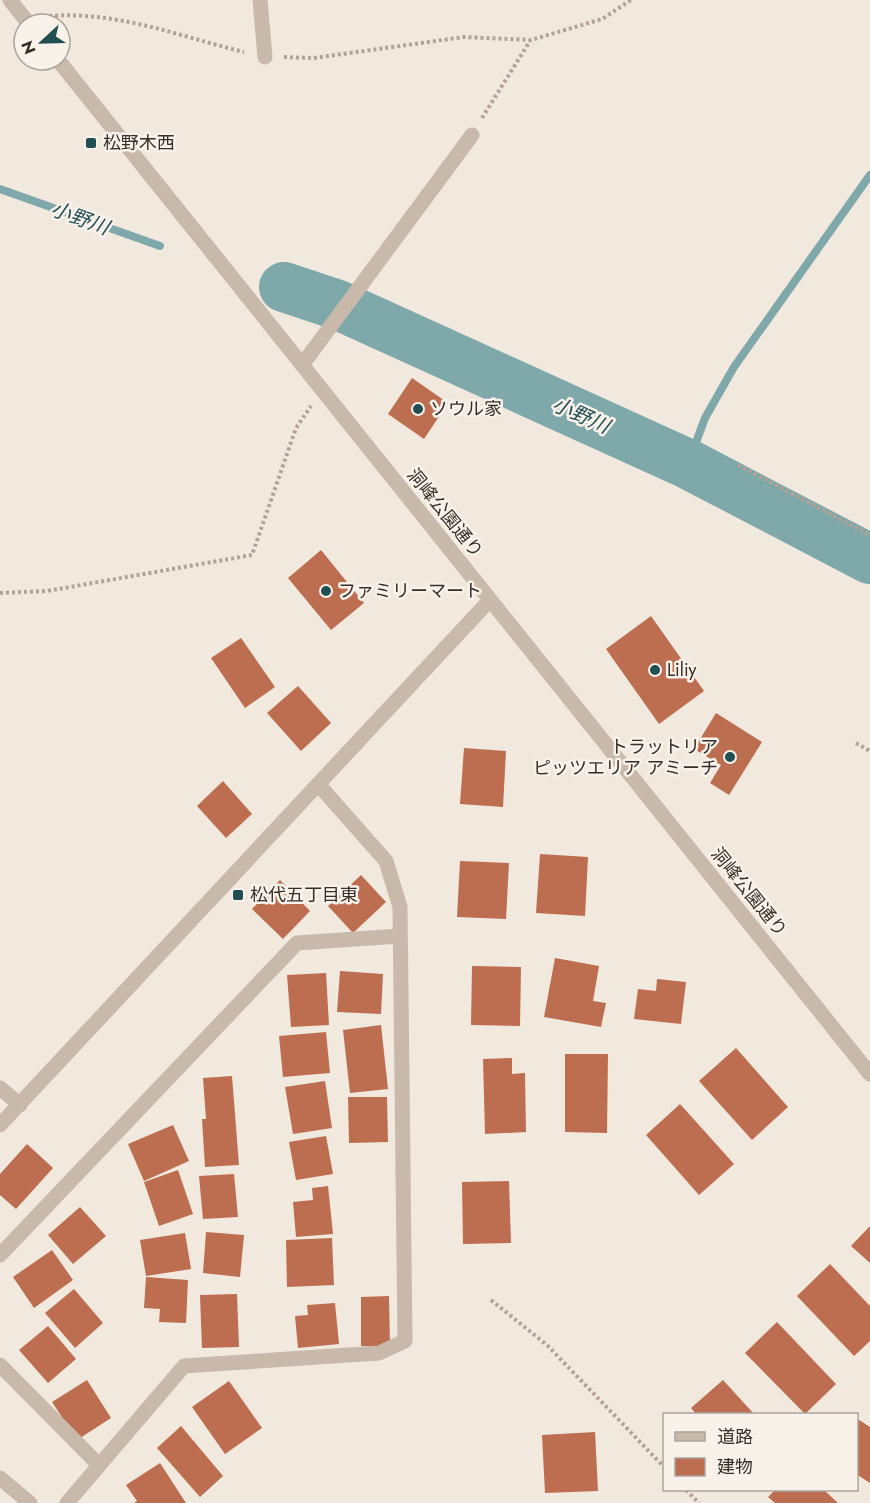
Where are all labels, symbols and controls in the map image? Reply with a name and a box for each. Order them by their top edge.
north arrow [12,12,72,72]
text: N [16,37,42,58]
place label: 松野木西 [103,130,175,156]
marker: 松野木西 [84,136,98,150]
water label: 小野川 [47,195,115,243]
water label: 小野川 [547,390,616,442]
place label: ソウル家 [430,396,502,422]
marker: ソウル家 [411,402,425,416]
street label: 洞峰公園通り [401,463,489,563]
place label: ファミリーマート [338,578,482,604]
marker: ファミリーマート [319,584,333,598]
place label: Liliy [667,657,697,683]
marker: Liliy [648,663,662,677]
place label: トラットリア ピッツエリア アミーチ [533,734,718,781]
marker: トラットリア ピッツエリア アミーチ [723,750,737,764]
street label: 洞峰公園通り [705,842,793,942]
place label: 松代五丁目東 [250,882,358,908]
marker: 松代五丁目東 [231,888,245,902]
legend [663,1413,858,1491]
text: 道路 [717,1424,753,1450]
text: 建物 [717,1454,753,1480]

